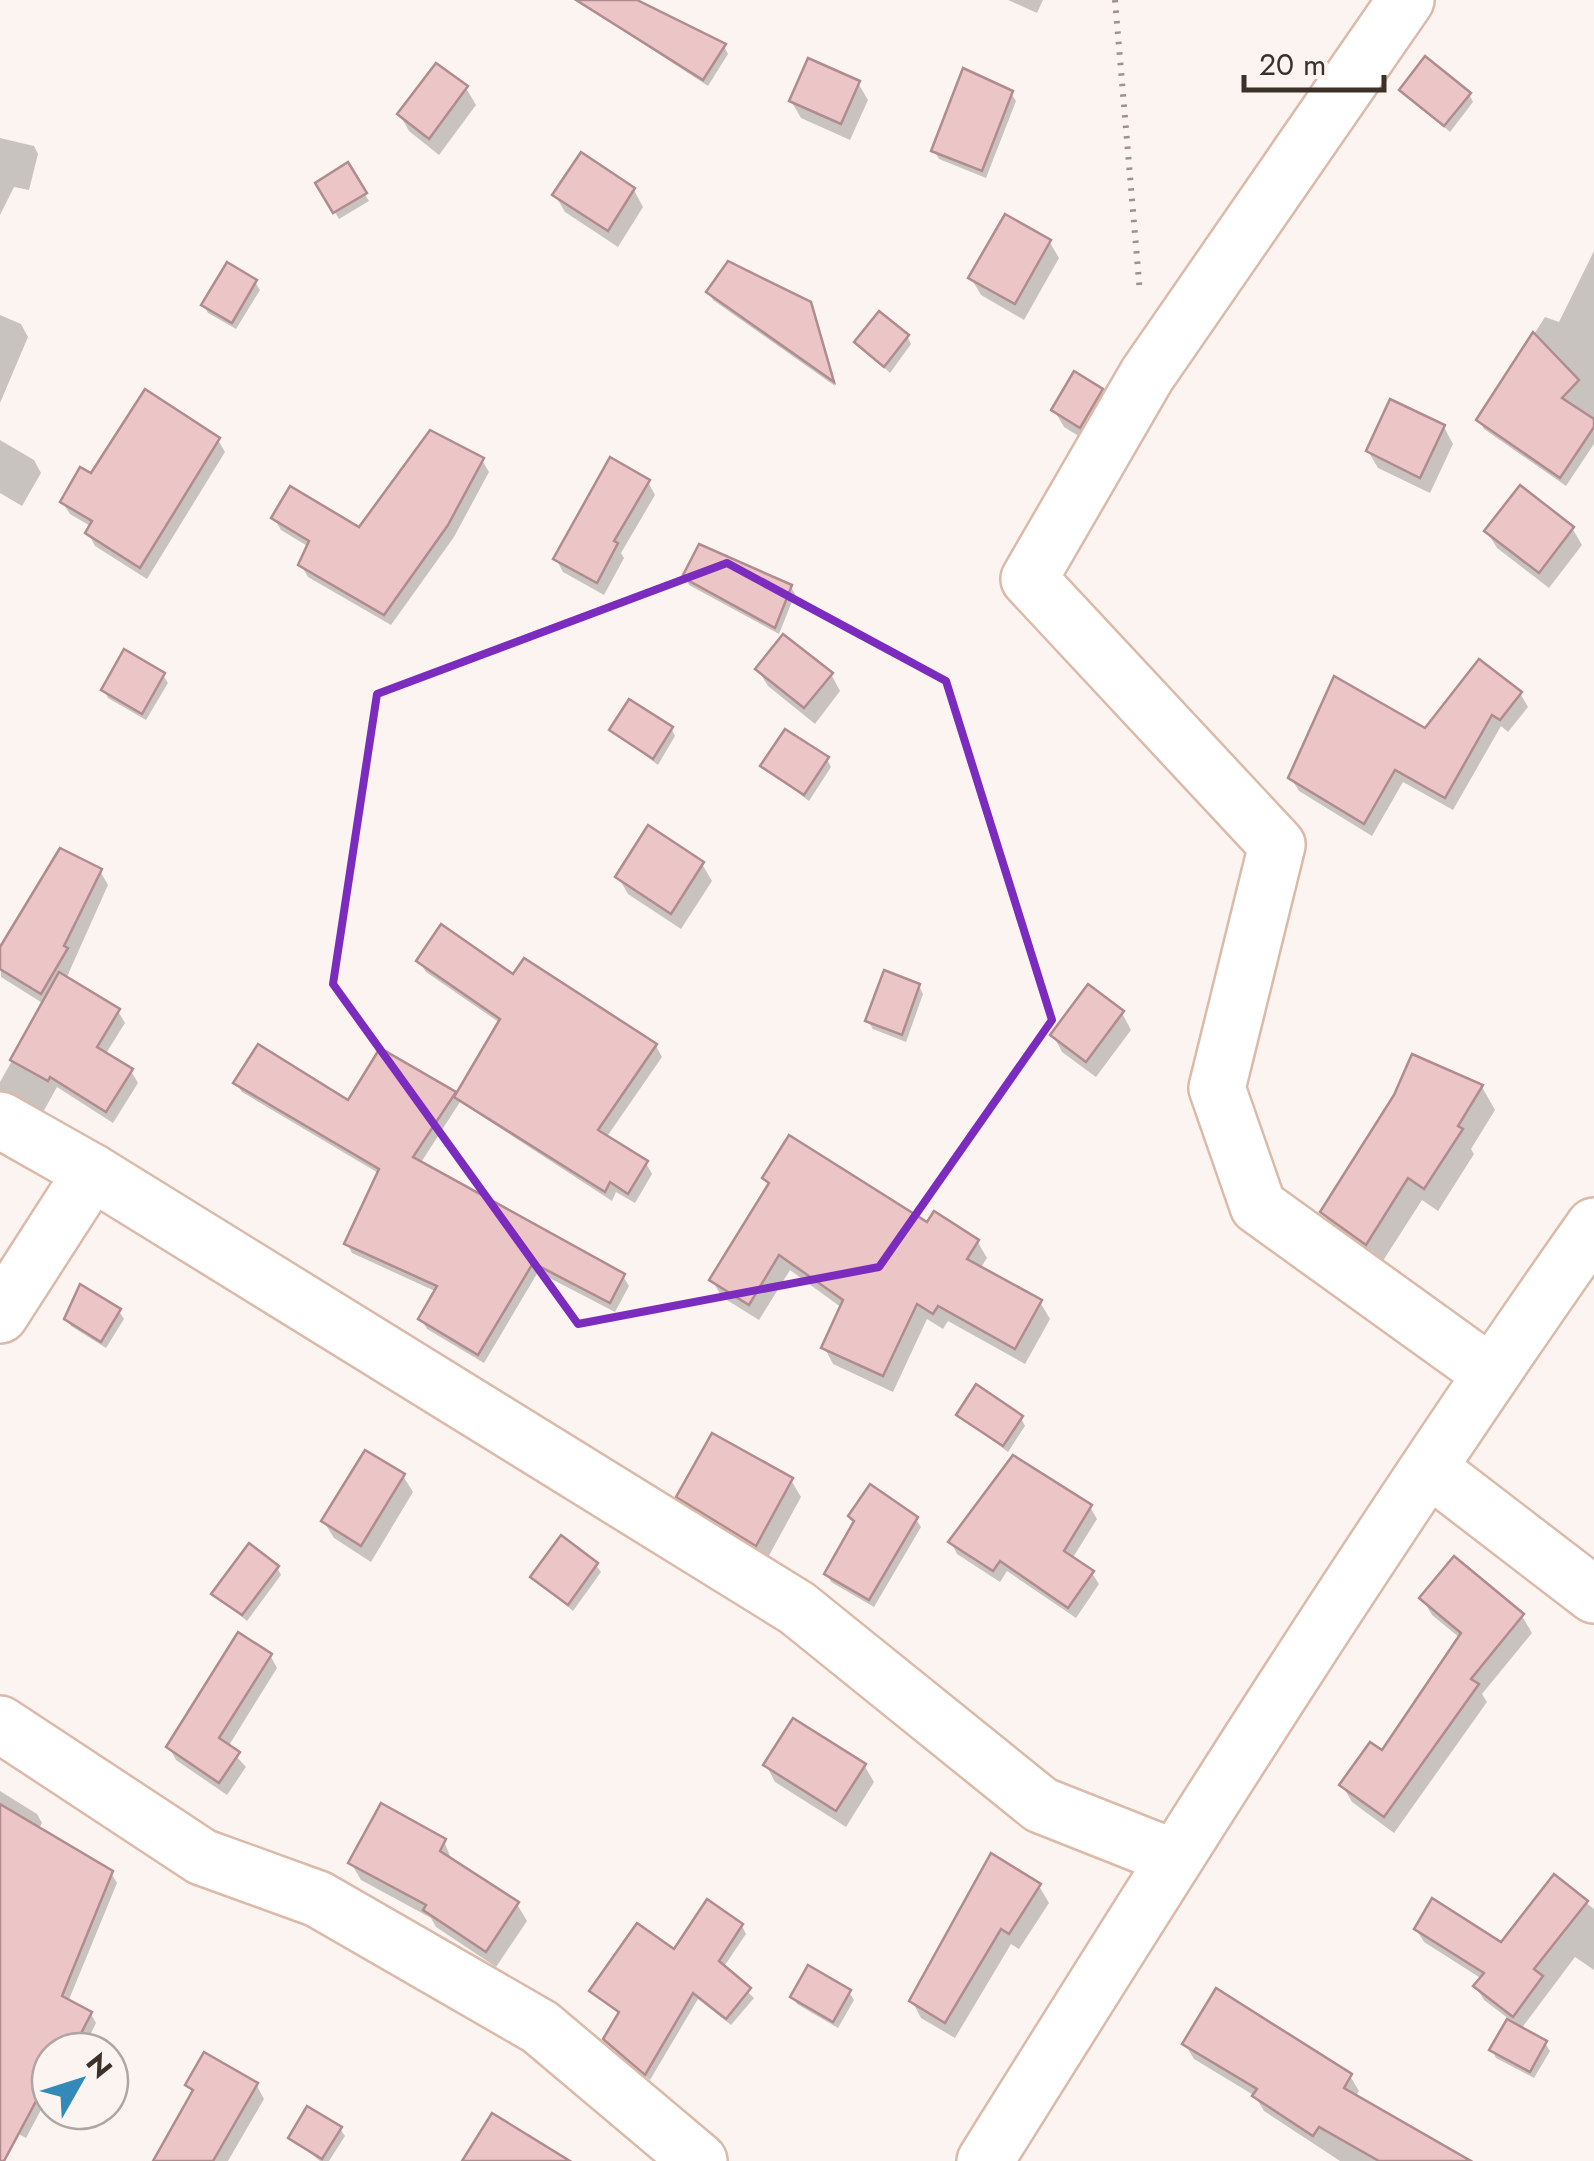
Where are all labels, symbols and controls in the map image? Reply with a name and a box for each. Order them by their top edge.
scale bar [1244,30,1384,92]
text: 20 m [1259,43,1326,86]
north arrow [30,2031,130,2131]
text: N [76,2044,122,2087]

